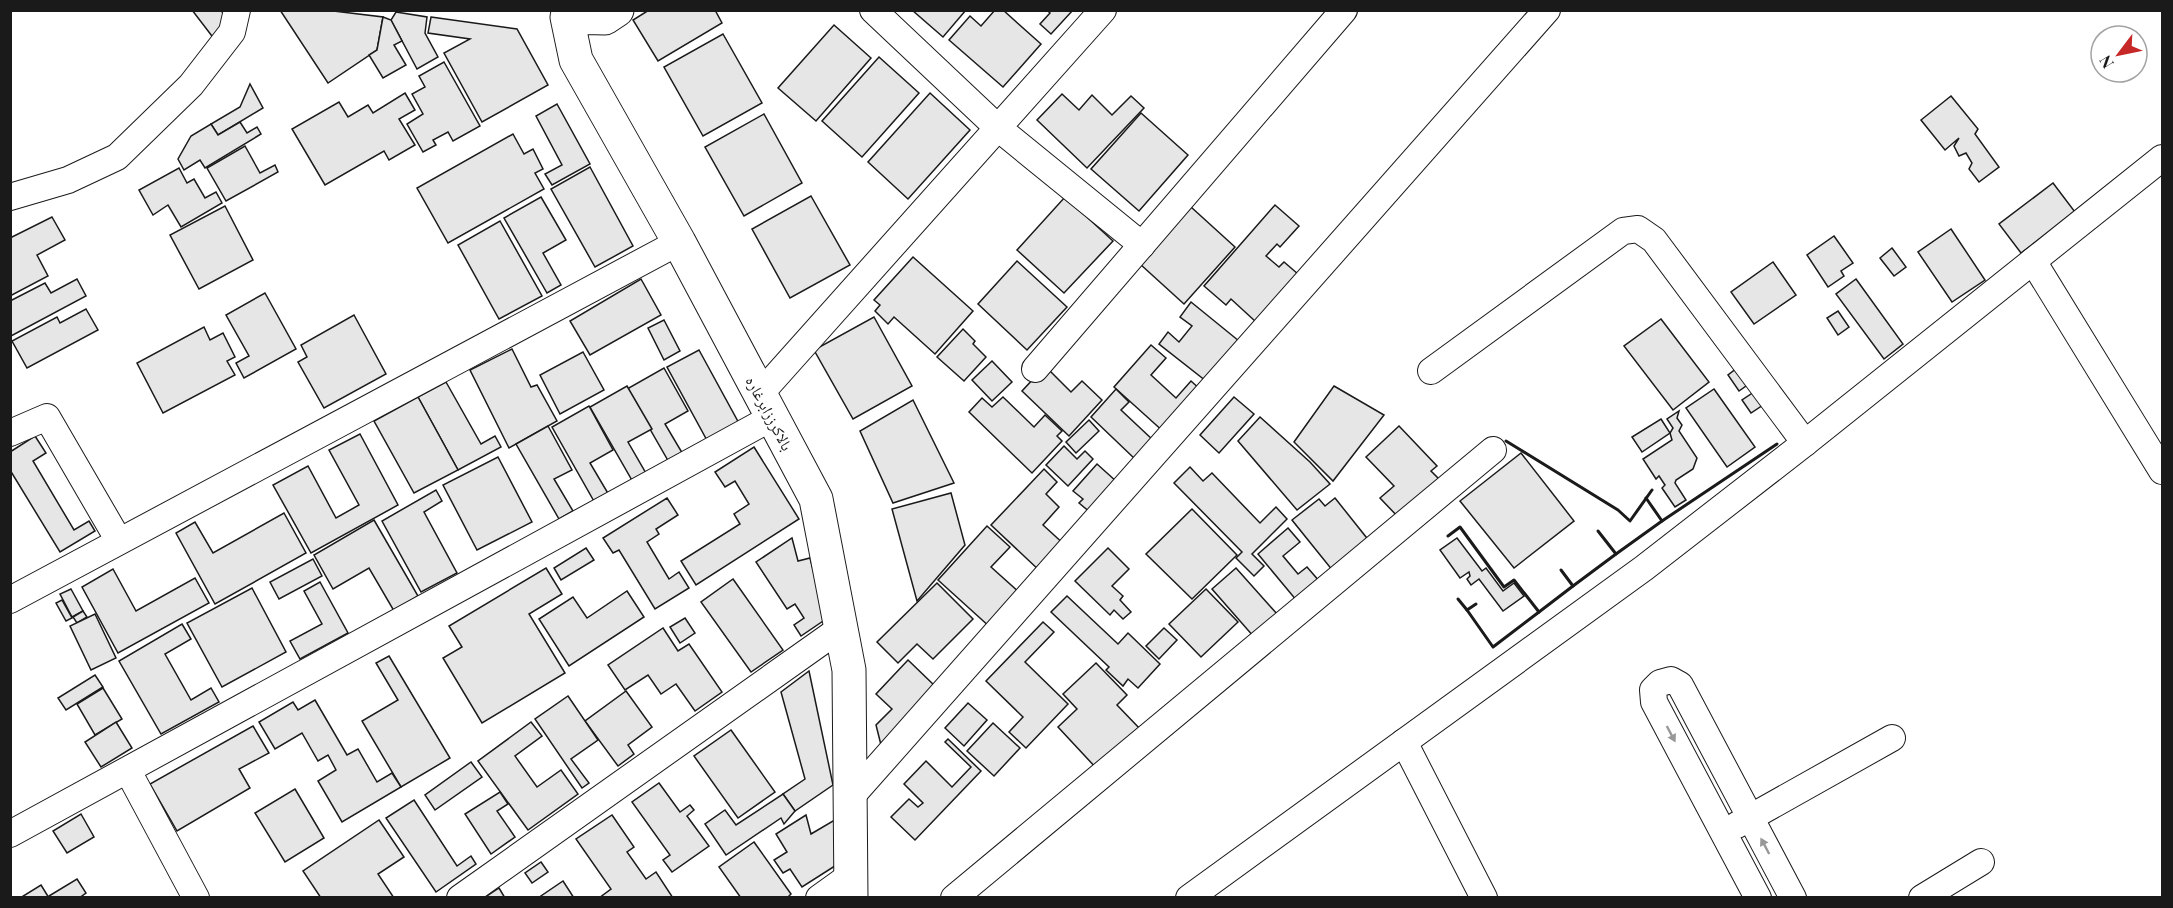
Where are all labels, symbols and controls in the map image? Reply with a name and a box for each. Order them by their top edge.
north arrow [2089,24,2149,84]
text: N [2094,51,2118,73]
street label: بالاکرززابرغاره [742,372,798,454]
one-way arrow [1666,726,1676,743]
one-way arrow [1760,837,1770,854]

